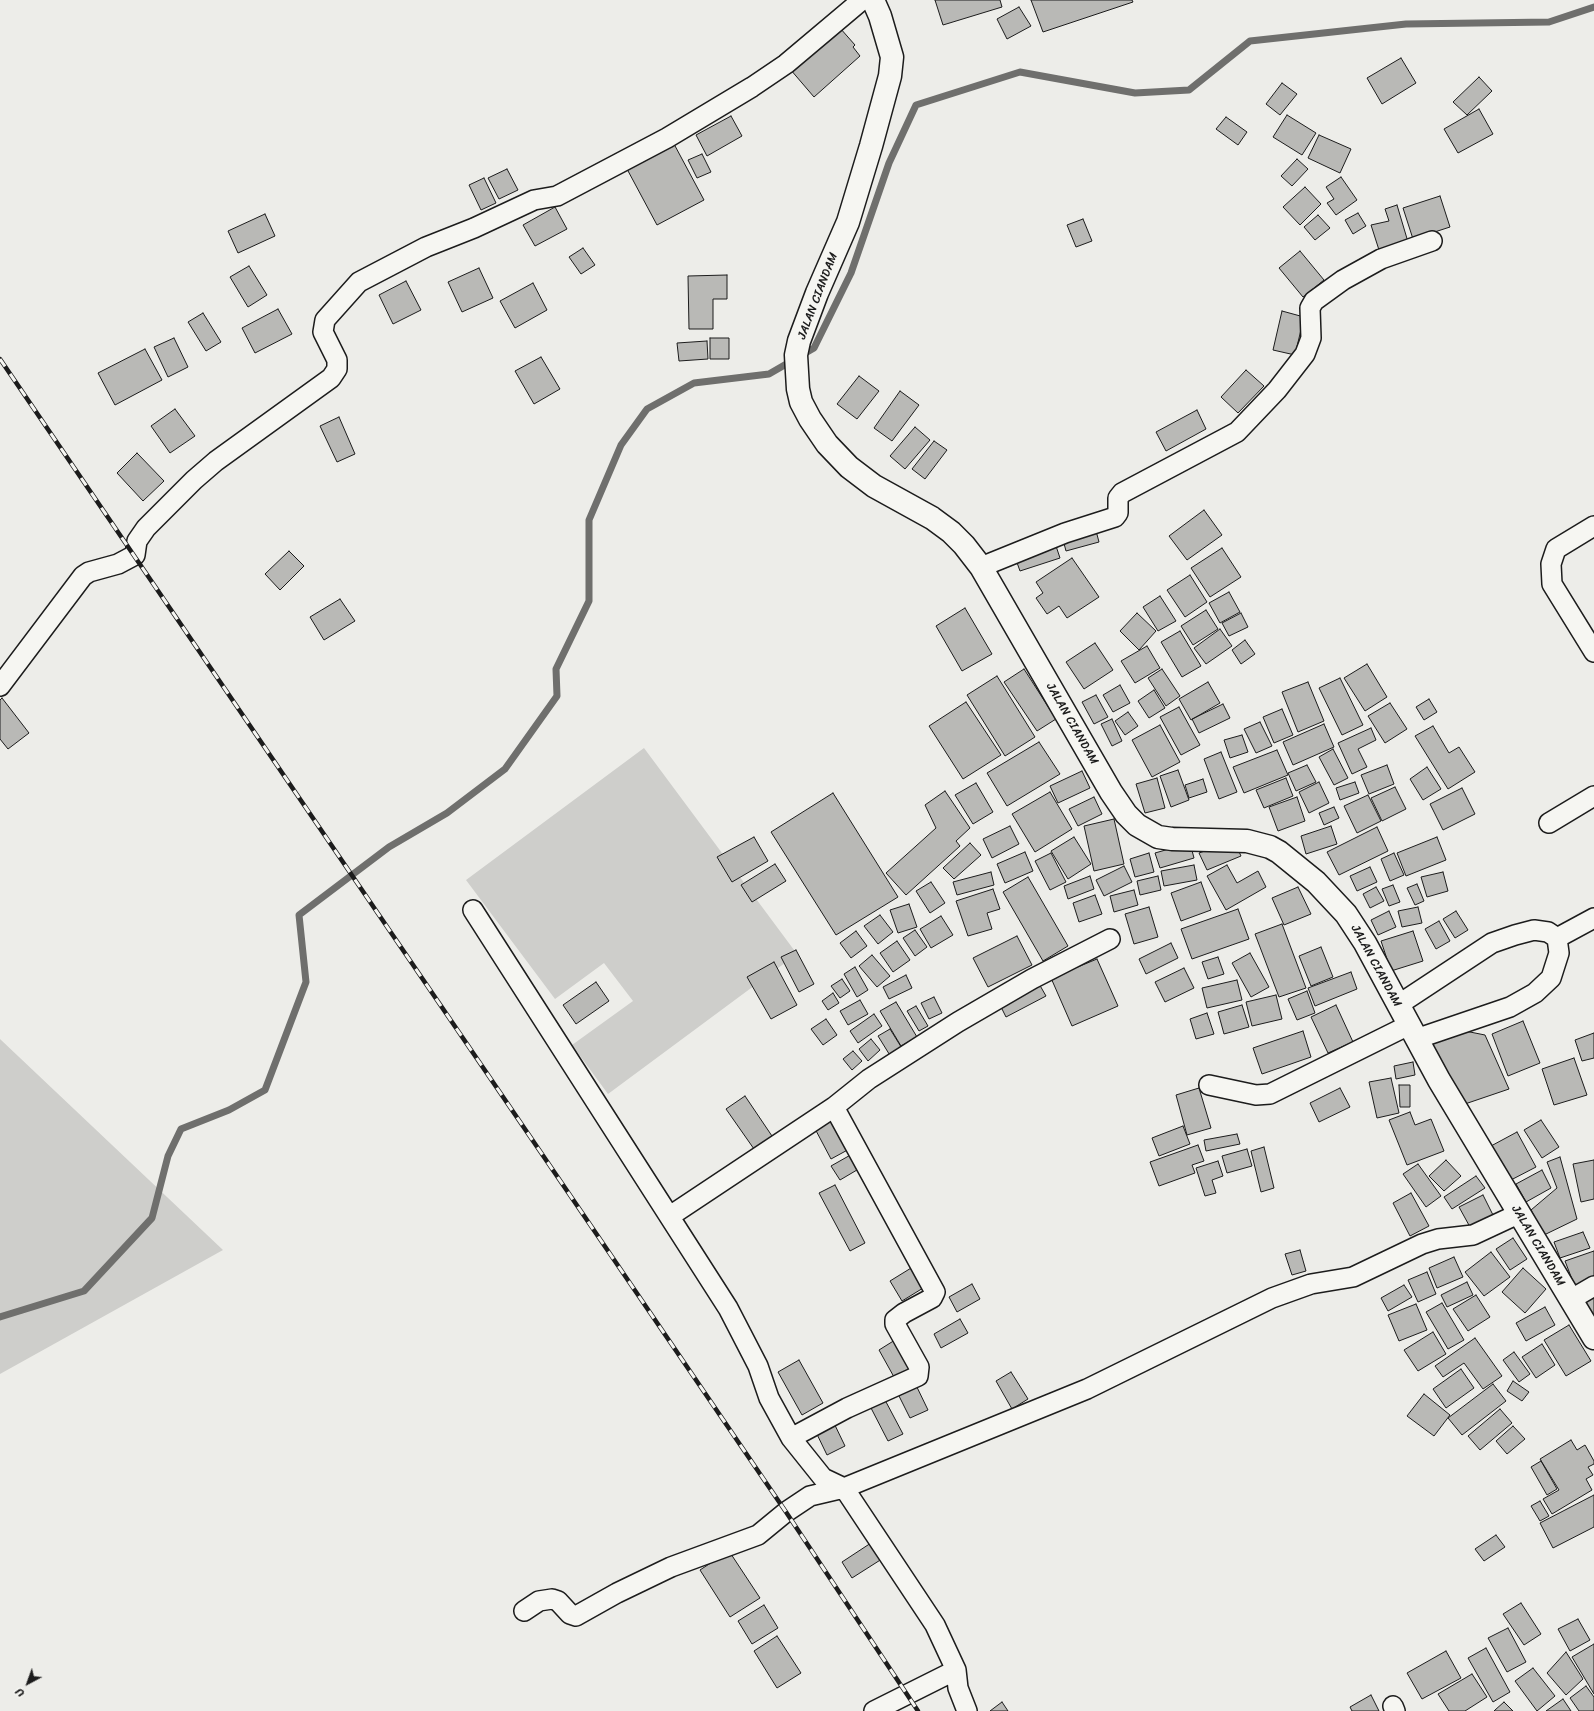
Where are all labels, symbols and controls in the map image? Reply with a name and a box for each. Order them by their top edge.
street label: JALAN CIANDAM [795,251,841,341]
street label: JALAN CIANDAM [1043,681,1101,767]
street label: JALAN CIANDAM [1347,922,1405,1010]
street label: JALAN CIANDAM [1508,1203,1568,1289]
north arrow [8,1663,48,1703]
text: U [11,1683,29,1702]

